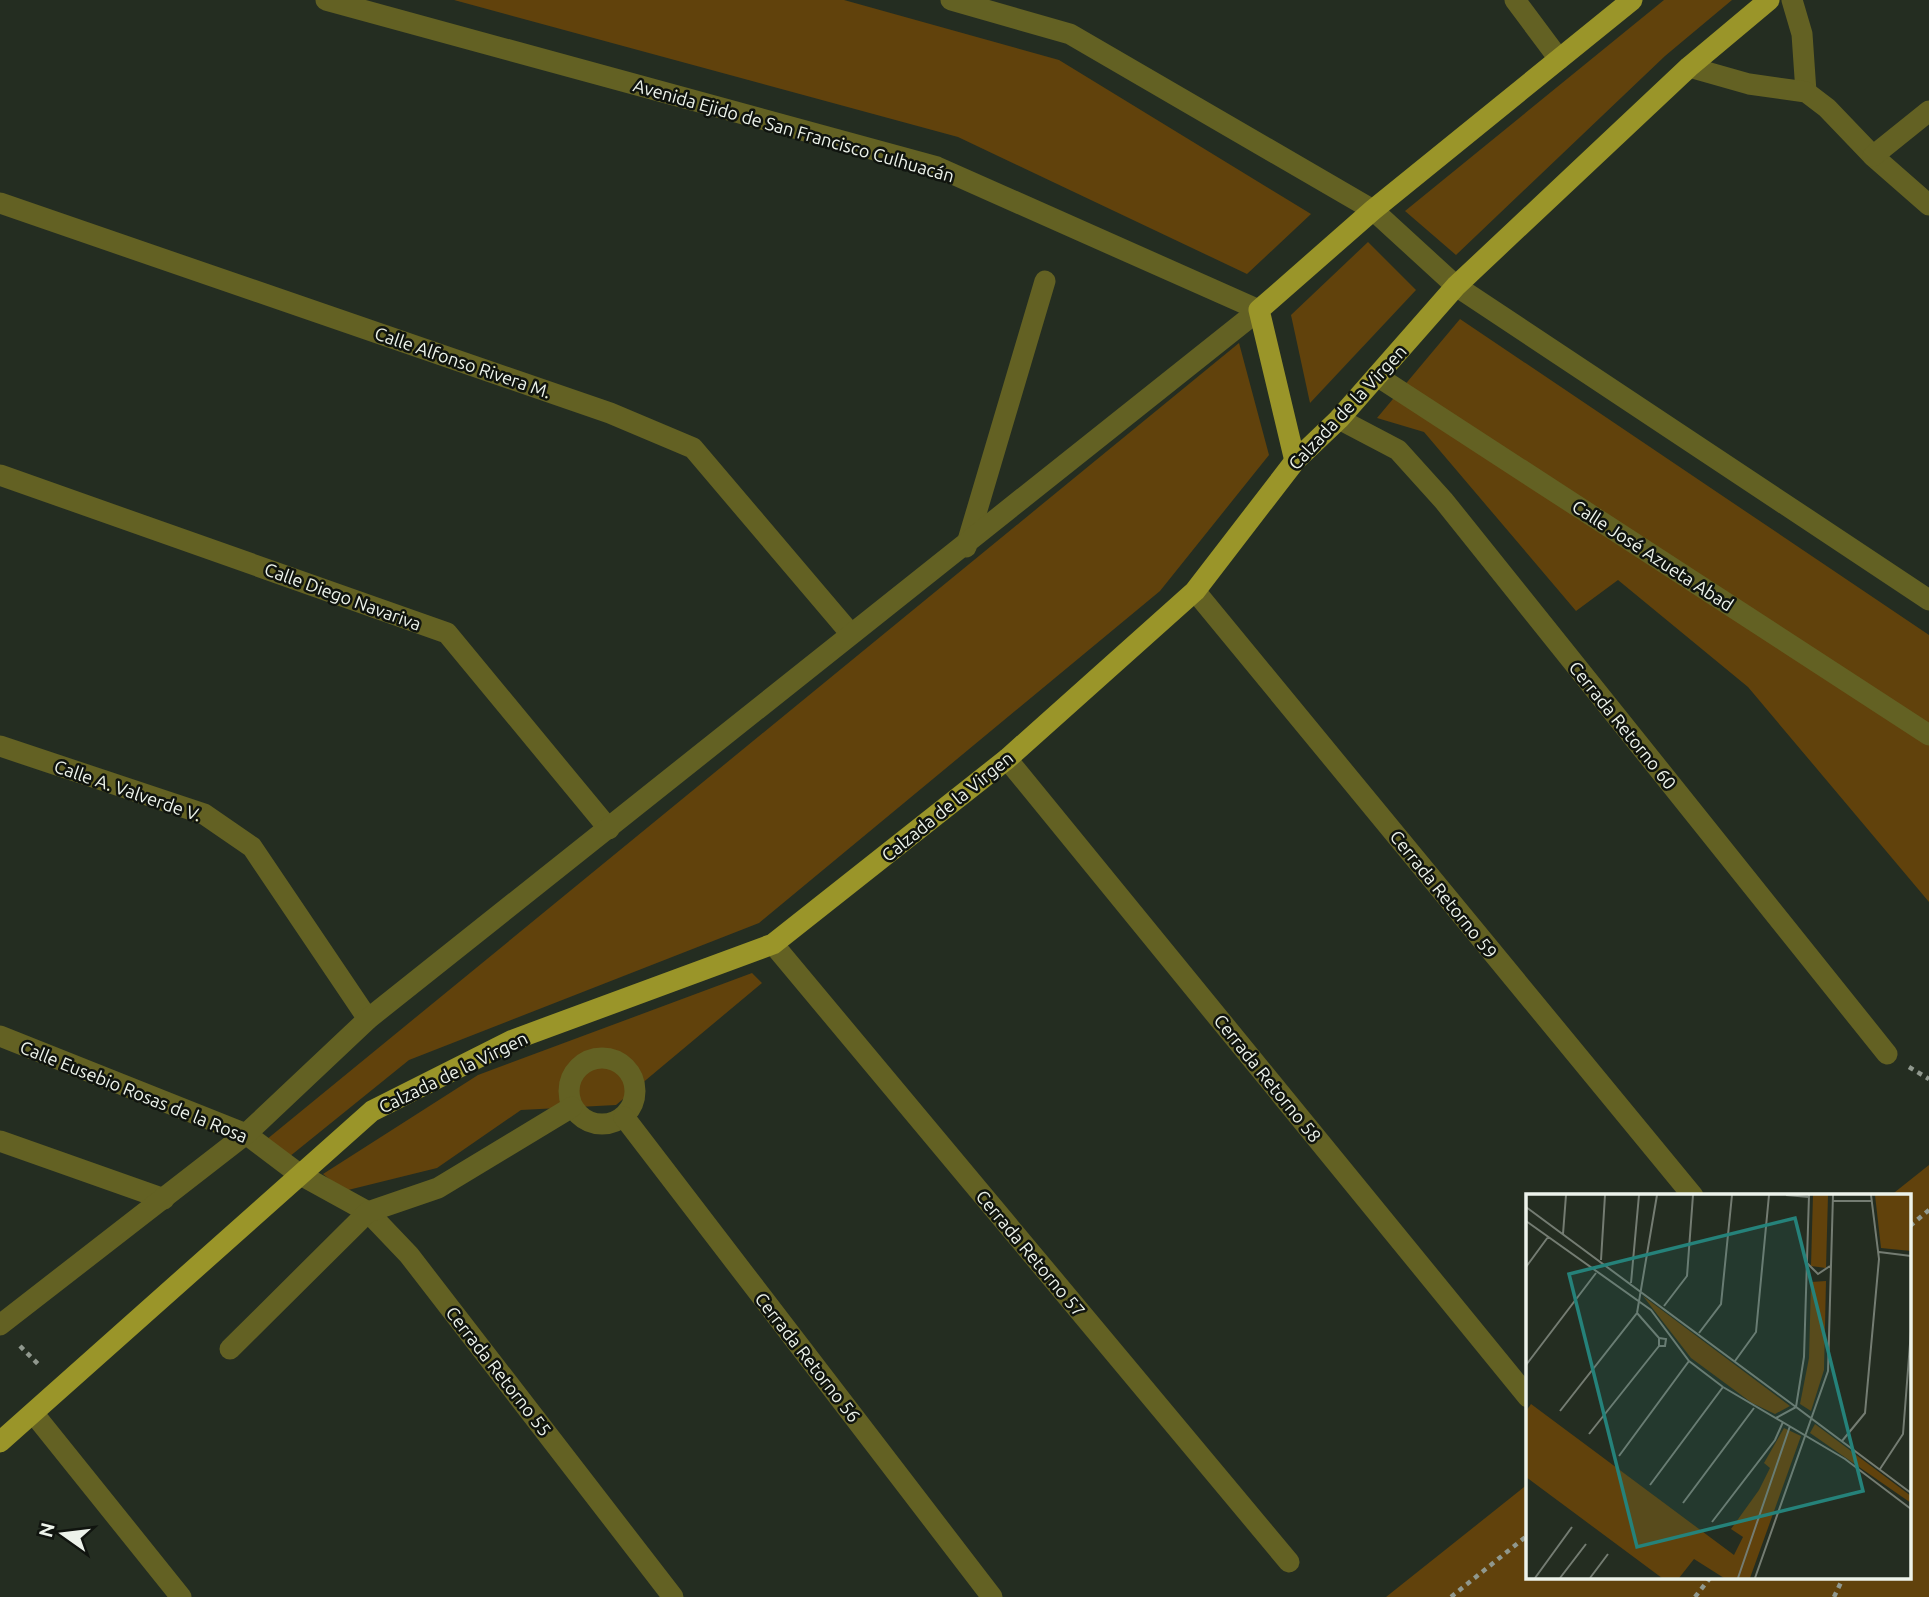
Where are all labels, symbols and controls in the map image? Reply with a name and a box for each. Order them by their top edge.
street label: Avenida Ejido de San Francisco Culhuacán [631,74,957,186]
street label: Calle Alfonso Rivera M. [372,322,554,402]
street label: Calzada de la Virgen [1284,341,1410,473]
street label: Calle José Azueta Abad [1569,495,1737,615]
street label: Calle Diego Navariva [262,558,424,634]
street label: Cerrada Retorno 60 [1565,657,1681,793]
street label: Calzada de la Virgen [877,747,1017,865]
street label: Calle A. Valverde V. [52,755,204,825]
street label: Cerrada Retorno 59 [1386,826,1502,962]
street label: Cerrada Retorno 58 [1210,1010,1326,1146]
street label: Calzada de la Virgen [375,1027,531,1117]
street label: Calle Eusebio Rosas de la Rosa [17,1036,251,1146]
street label: Cerrada Retorno 57 [972,1186,1090,1320]
inset map [1526,1194,1912,1580]
street label: Cerrada Retorno 56 [751,1288,865,1426]
street label: Cerrada Retorno 55 [442,1302,556,1440]
north arrow [28,1499,98,1569]
text: N [34,1520,59,1539]

